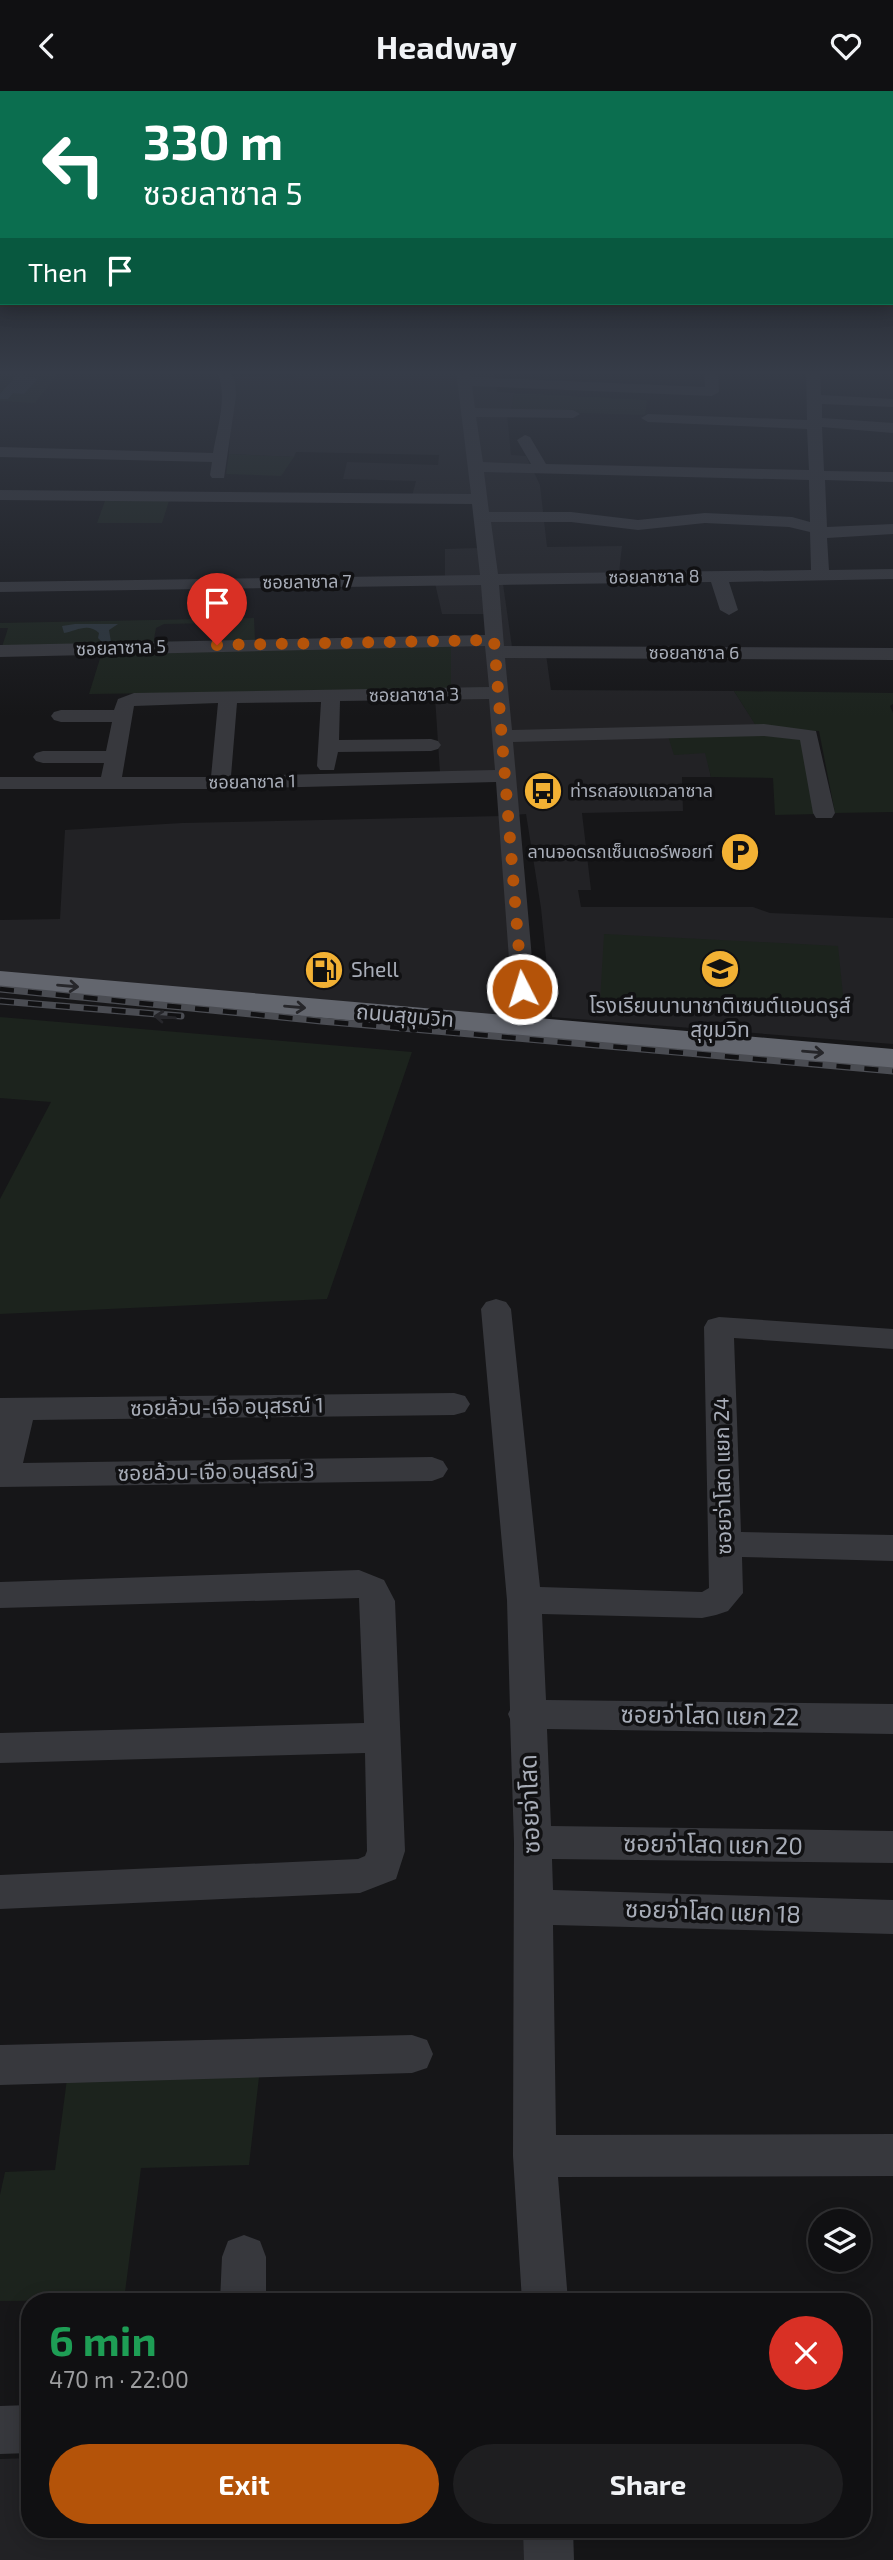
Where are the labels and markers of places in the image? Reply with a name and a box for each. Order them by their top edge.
pin [187,573,247,645]
bus stop icon: ท่ารถสองแถวลาซาล [522,770,564,812]
place label: ท่ารถสองแถวลาซาล [570,779,713,801]
parking icon: ลานจอดรถเซ็นเตอร์พอยท์ [719,831,761,873]
place label: ลานจอดรถเซ็นเตอร์พอยท์ [527,840,713,862]
school or university icon: โรงเรียนนานาชาติเซนต์แอนดรูส์ สุขุมวิท [699,948,741,990]
fuel station icon: Shell [303,949,345,991]
place label: Shell [351,956,399,981]
place label: โรงเรียนนานาชาติเซนต์แอนดรูส์ สุขุมวิท [589,992,851,1043]

